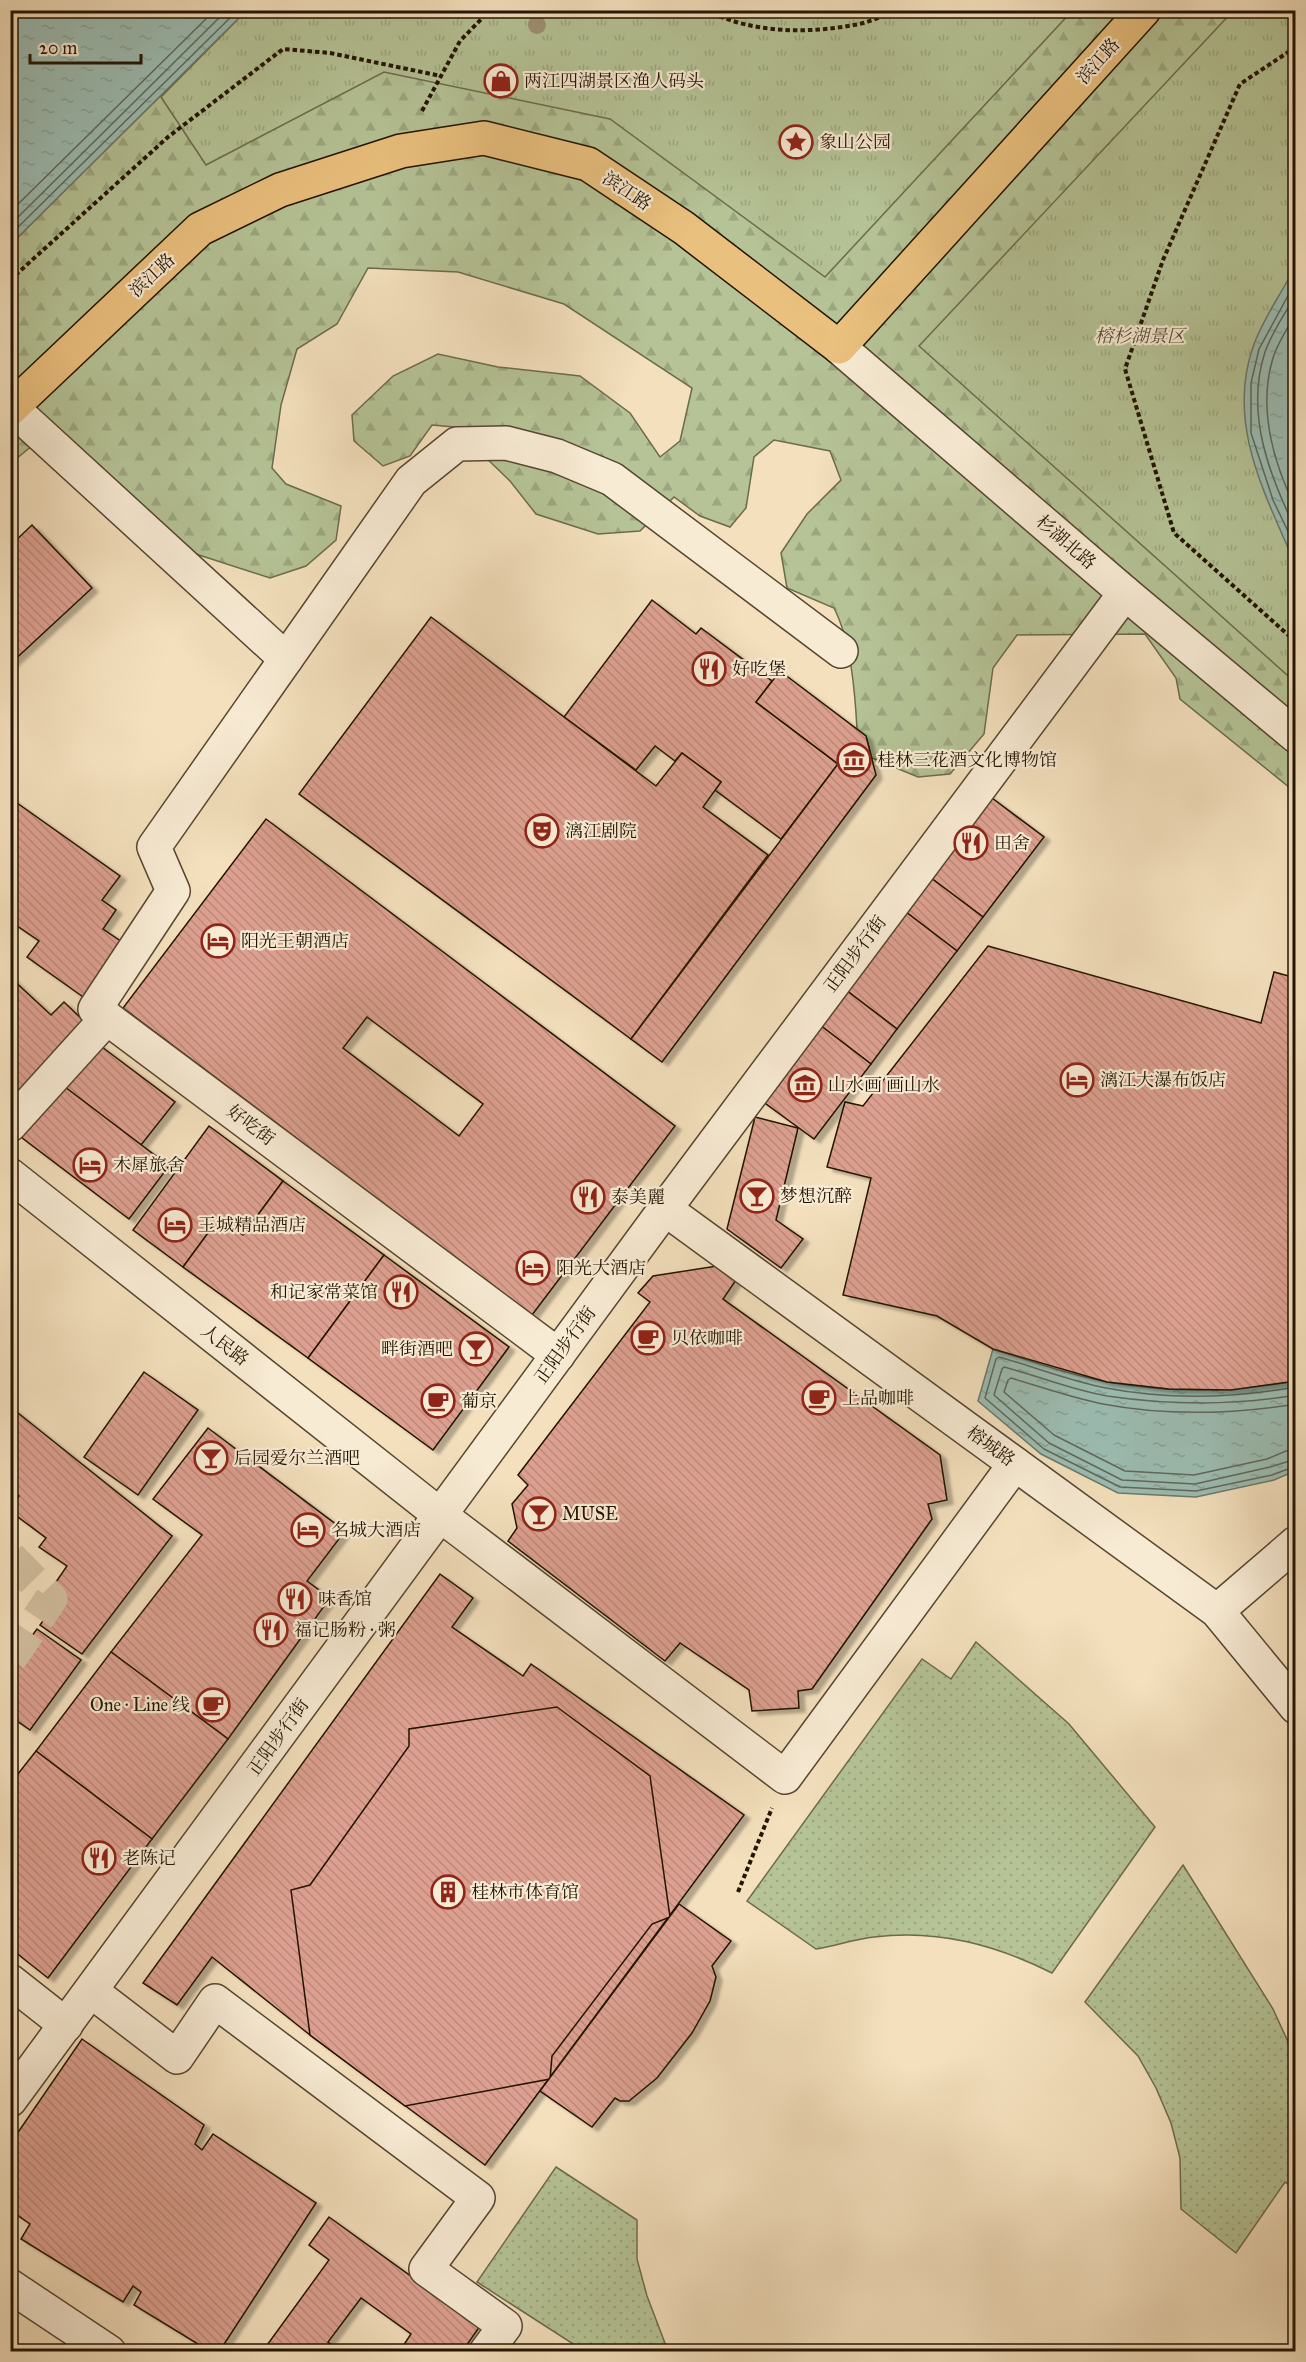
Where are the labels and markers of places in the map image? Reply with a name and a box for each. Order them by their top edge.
shop icon: 两江四湖景区渔人码头 [483,63,519,99]
place label: 两江四湖景区渔人码头 [524,70,704,92]
place icon: 象山公园 [778,124,814,160]
place label: 象山公园 [819,131,891,153]
restaurant icon: 好吃堡 [691,651,727,687]
place label: 好吃堡 [732,658,786,680]
museum icon: 桂林三花酒文化博物馆 [836,742,872,778]
place label: 桂林三花酒文化博物馆 [877,749,1057,771]
theatre icon: 漓江剧院 [524,813,560,849]
place label: 漓江剧院 [565,820,637,842]
restaurant icon: 田舍 [953,825,989,861]
place label: 田舍 [994,832,1030,854]
hotel icon: 阳光王朝酒店 [200,923,236,959]
place label: 阳光王朝酒店 [241,930,349,952]
hotel icon: 漓江大瀑布饭店 [1059,1062,1095,1098]
museum icon: 山水画 画山水 [787,1067,823,1103]
place label: 漓江大瀑布饭店 [1100,1069,1226,1091]
place label: 山水画 画山水 [828,1074,940,1096]
hotel icon: 木犀旅舍 [72,1147,108,1183]
place label: 木犀旅舍 [113,1154,185,1176]
bar icon: 梦想沉醉 [739,1178,775,1214]
restaurant icon: 泰美麗 [570,1179,606,1215]
place label: 梦想沉醉 [780,1185,852,1207]
place label: 泰美麗 [611,1186,665,1208]
hotel icon: 王城精品酒店 [157,1207,193,1243]
place label: 王城精品酒店 [198,1214,306,1236]
hotel icon: 阳光大酒店 [515,1250,551,1286]
place label: 阳光大酒店 [556,1257,646,1279]
restaurant icon: 和记家常菜馆 [383,1274,419,1310]
place label: 和记家常菜馆 [270,1281,378,1303]
cafe icon: 贝依咖啡 [630,1320,666,1356]
place label: 贝依咖啡 [671,1327,743,1349]
bar icon: 畔街酒吧 [458,1331,494,1367]
place label: 畔街酒吧 [381,1338,453,1360]
cafe icon: 上品咖啡 [801,1380,837,1416]
cafe icon: 葡京 [420,1383,456,1419]
place label: 上品咖啡 [842,1387,914,1409]
place label: 葡京 [461,1390,497,1412]
bar icon: 后园爱尔兰酒吧 [193,1440,229,1476]
place label: 后园爱尔兰酒吧 [234,1447,360,1469]
bar icon: MUSE [521,1496,557,1532]
place label: MUSE [562,1503,618,1525]
hotel icon: 名城大酒店 [290,1512,326,1548]
place label: 名城大酒店 [331,1519,421,1541]
restaurant icon: 味香馆 [277,1581,313,1617]
place label: 味香馆 [318,1588,372,1610]
restaurant icon: 福记肠粉 · 粥 [253,1612,289,1648]
place label: 福记肠粉 · 粥 [294,1619,396,1641]
cafe icon: One · Line 线 [195,1687,231,1723]
place label: One · Line 线 [90,1694,190,1716]
restaurant icon: 老陈记 [81,1840,117,1876]
place label: 老陈记 [122,1847,176,1869]
building icon: 桂林市体育馆 [430,1874,466,1910]
place label: 桂林市体育馆 [471,1881,579,1903]

